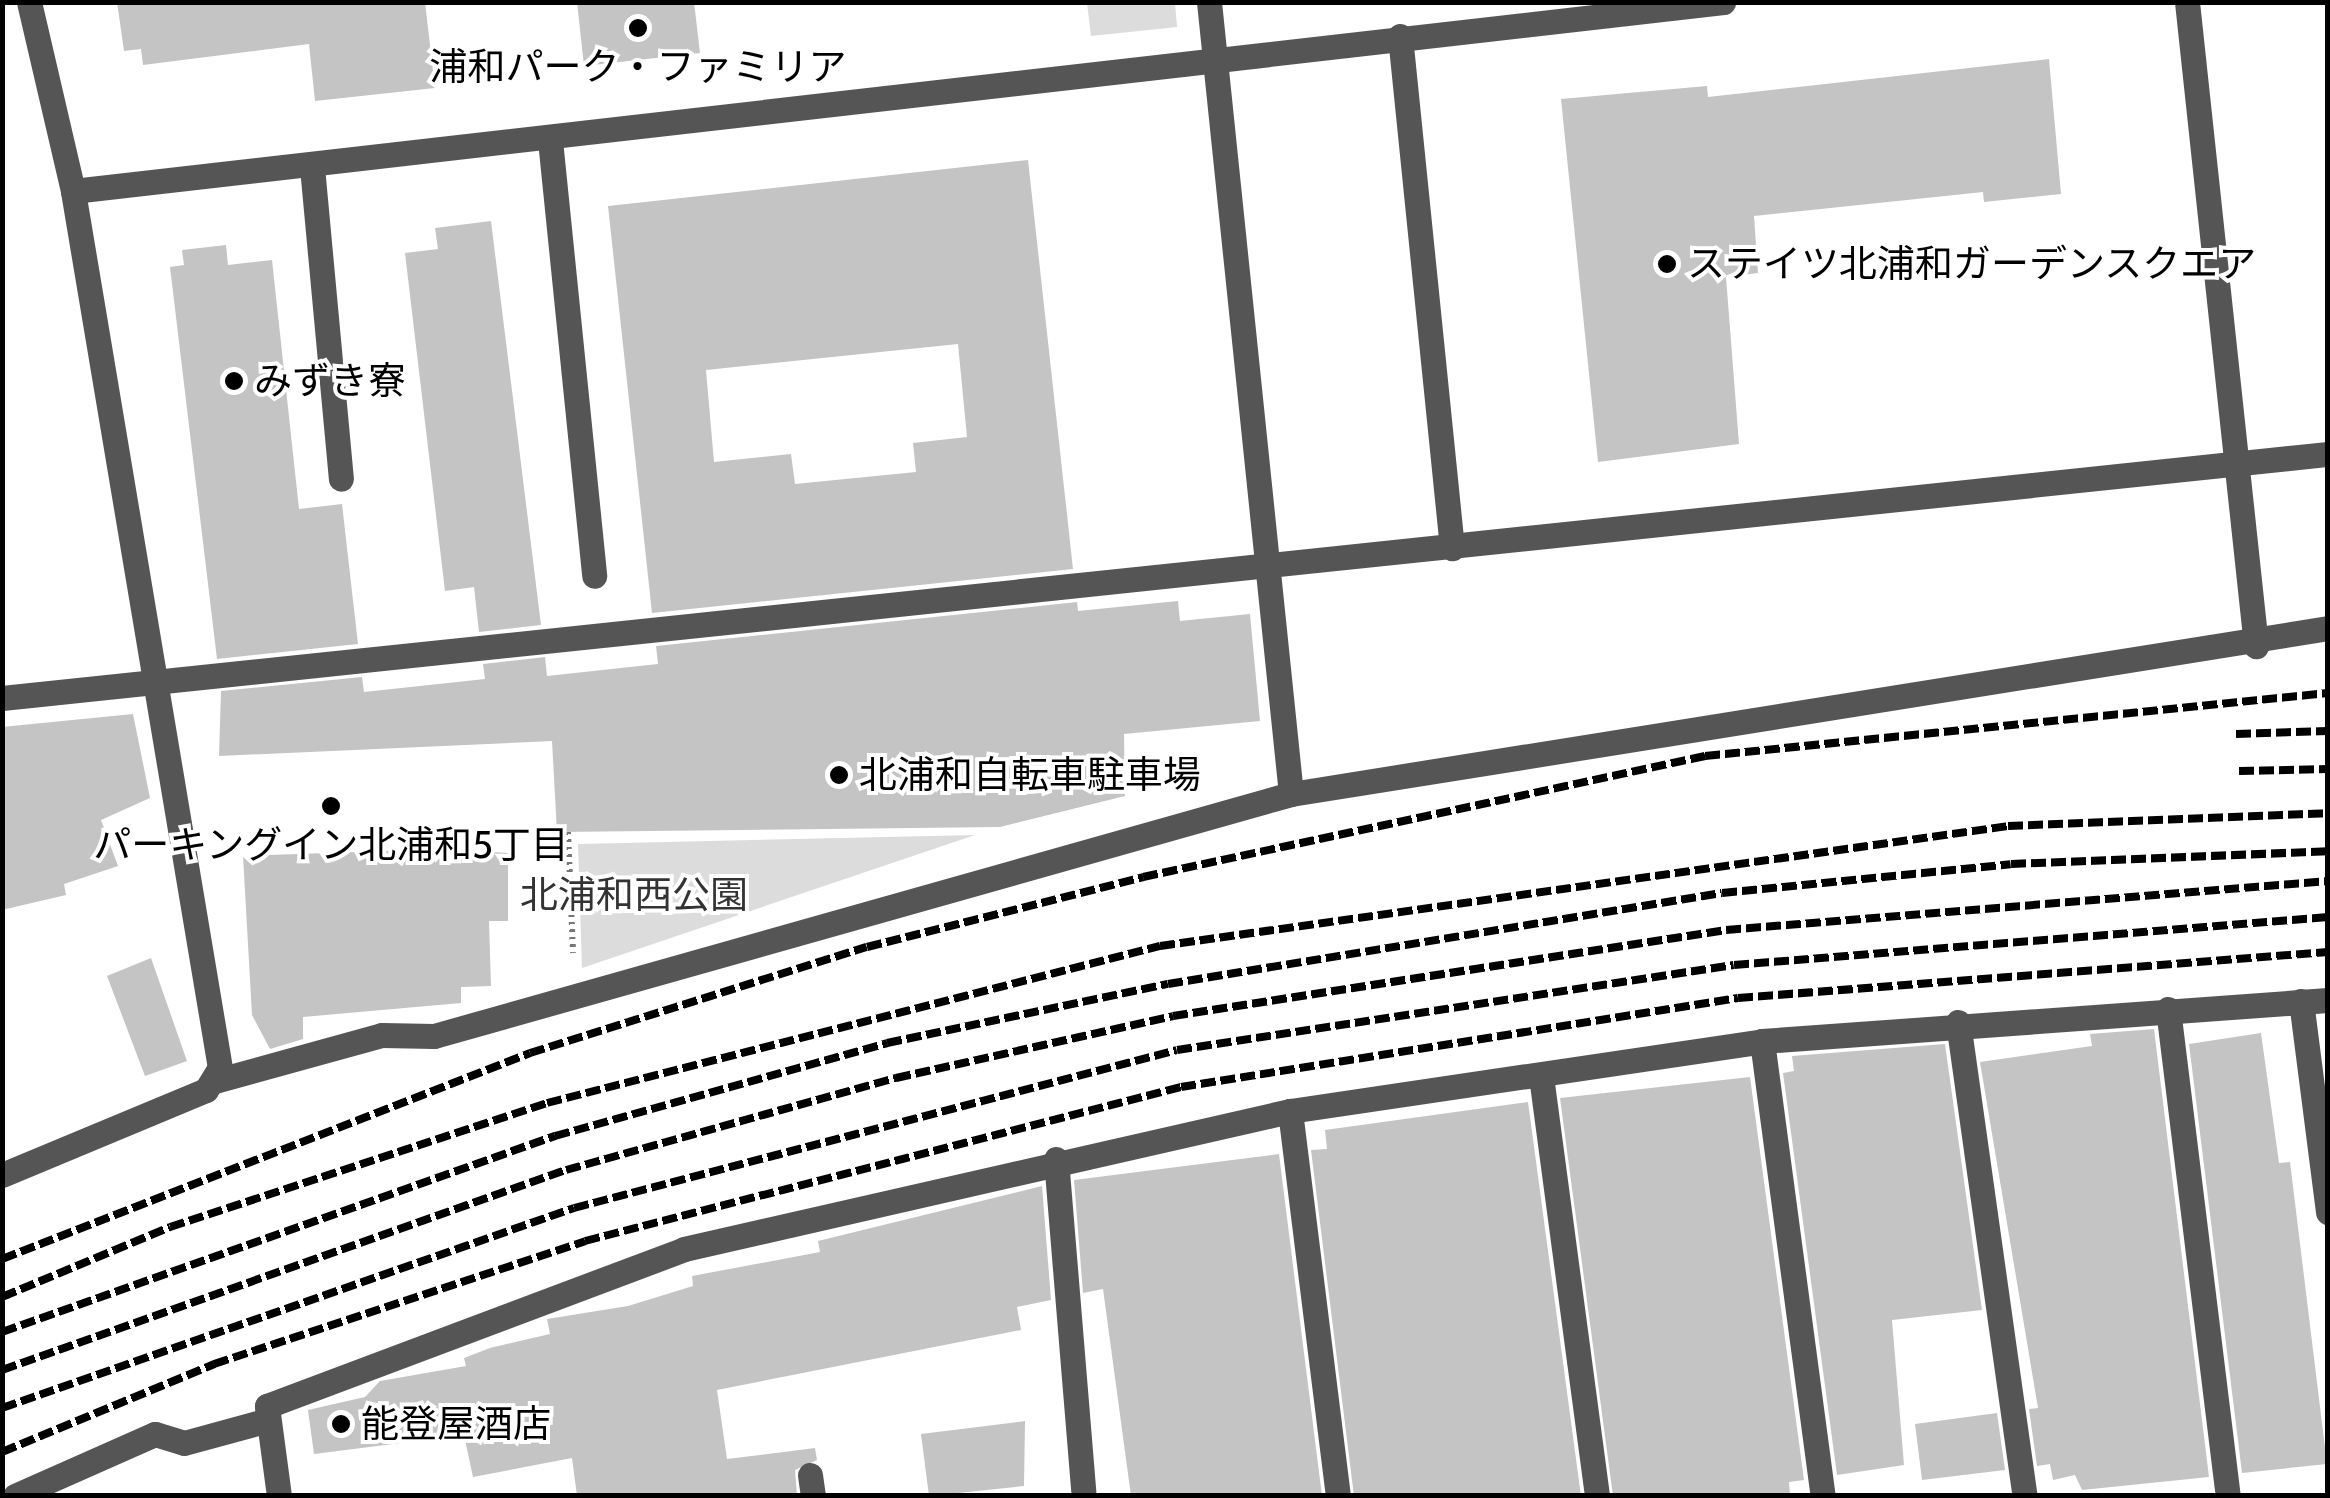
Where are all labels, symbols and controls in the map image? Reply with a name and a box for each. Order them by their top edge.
marker: 浦和パーク・ファミリア [627,17,649,39]
place label: 浦和パーク・ファミリア [429,44,847,90]
place label: ステイツ北浦和ガーデンスクエア [1687,241,2257,287]
marker: ステイツ北浦和ガーデンスクエア [1656,253,1678,275]
place label: みずき寮 [254,358,406,404]
marker: みずき寮 [223,370,245,392]
place label: 北浦和自転車駐車場 [859,752,1201,798]
marker: 北浦和自転車駐車場 [828,764,850,786]
marker: パーキングイン北浦和5丁目 [320,795,342,817]
place label: パーキングイン北浦和5丁目 [93,822,569,868]
park label: 北浦和西公園 [520,872,748,918]
place label: 能登屋酒店 [361,1401,551,1447]
marker: 能登屋酒店 [330,1413,352,1435]

